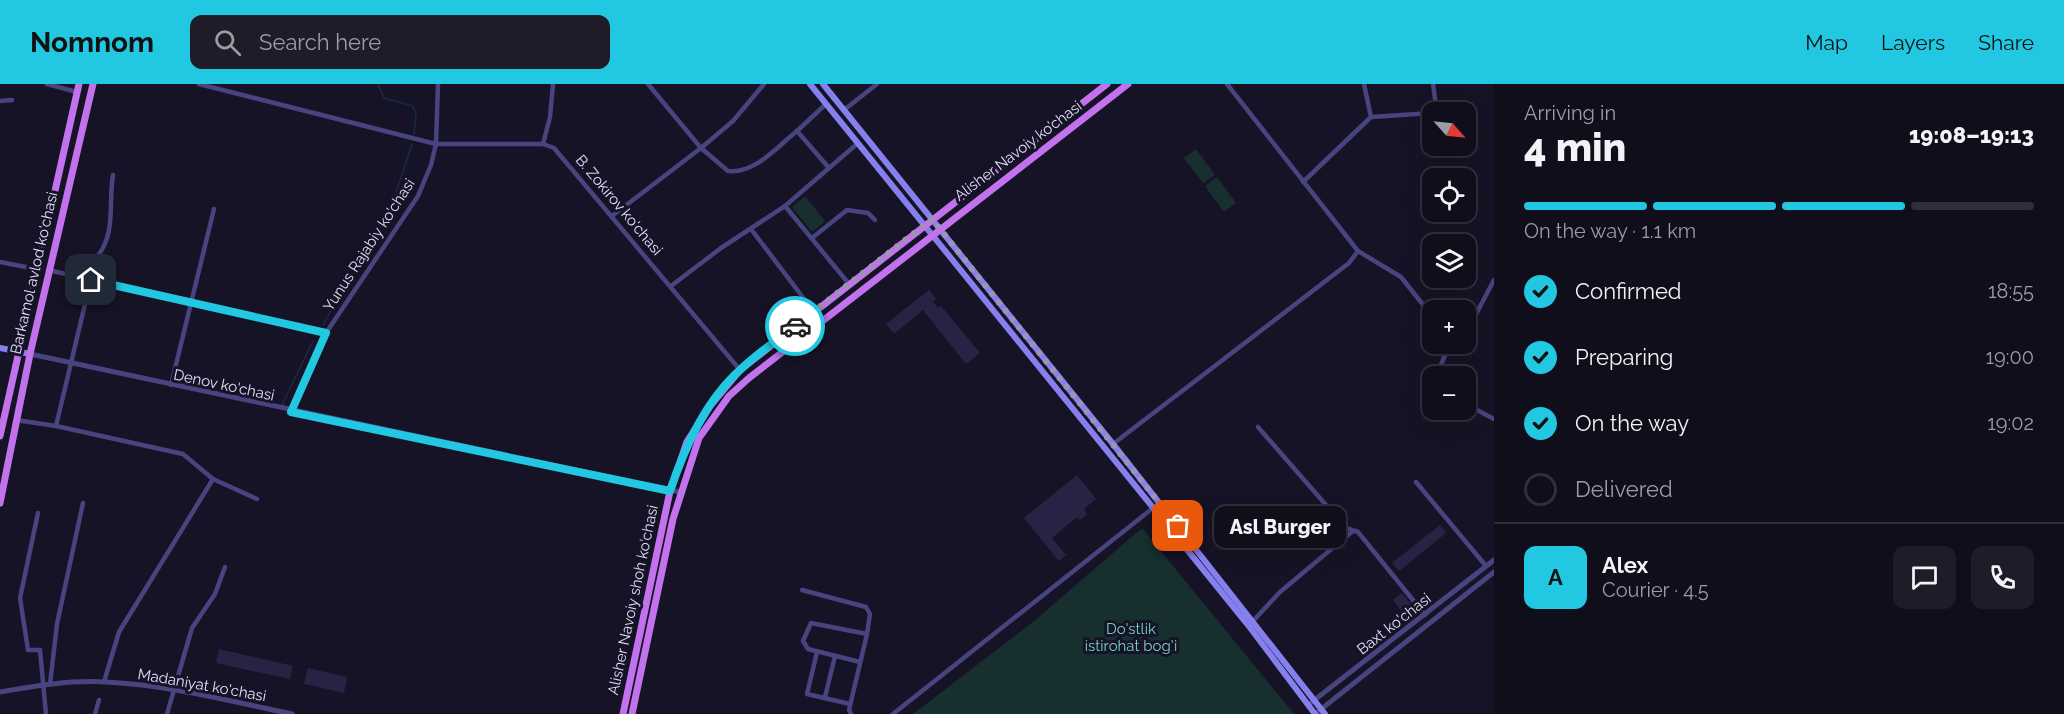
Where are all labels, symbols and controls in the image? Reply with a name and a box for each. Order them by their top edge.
search box [190,15,610,69]
text: Nomnom [30,26,154,59]
icon: search [211,26,244,59]
text: Search here [259,29,381,55]
text: Map [1805,30,1848,55]
text: Layers [1881,30,1945,55]
text: Share [1978,30,2034,55]
street label: Alisher Navoiy ko’chasi [951,97,1085,205]
text: Arriving in [1524,101,1616,125]
north arrow [1422,102,1476,156]
map controls [1422,102,1476,420]
text: 19:08–19:13 [1909,122,2034,148]
text: 4 min [1524,124,1627,170]
street label: B. Zokirov ko'chasi [572,151,666,259]
button: locate [1422,168,1476,222]
street label: Yunus Rajabiy ko'chasi [319,175,419,315]
street label: Barkamol avlod ko'chasi [7,190,61,356]
text: On the way · 1.1 km [1524,219,1696,243]
button: layers [1422,234,1476,288]
pin [65,254,116,305]
icon: home [74,263,107,296]
icon: check [1524,275,1557,308]
text: Confirmed [1575,278,1682,304]
text: 18:55 [1988,279,2034,303]
courier [765,296,825,356]
button: + [1422,300,1476,354]
icon: car [779,310,812,343]
icon: check [1524,341,1557,374]
text: Preparing [1575,344,1673,370]
text: 19:00 [1985,345,2034,369]
street label: Denov ko'chasi [172,366,276,404]
button: − [1422,366,1476,420]
icon: check [1524,407,1557,440]
text: On the way [1575,410,1689,436]
text: 19:02 [1987,411,2034,435]
text: Delivered [1575,476,1673,502]
pin [1152,500,1203,551]
street label: Alisher Navoiy shoh ko'chasi [604,503,662,697]
callout: Asl Burger [1214,505,1346,547]
icon: bag [1161,509,1194,542]
text: Asl Burger [1229,515,1331,539]
button: chat [1893,546,1956,609]
button: phone [1971,546,2034,609]
text: Alex [1602,552,1648,578]
text: A [1548,564,1563,590]
text: Courier · 4.5 [1602,578,1709,602]
street label: Baxt ko'chasi [1353,590,1435,658]
park label: Do'stlik istirohat bog'i [1085,620,1177,655]
street label: Madaniyat ko'chasi [136,665,268,705]

